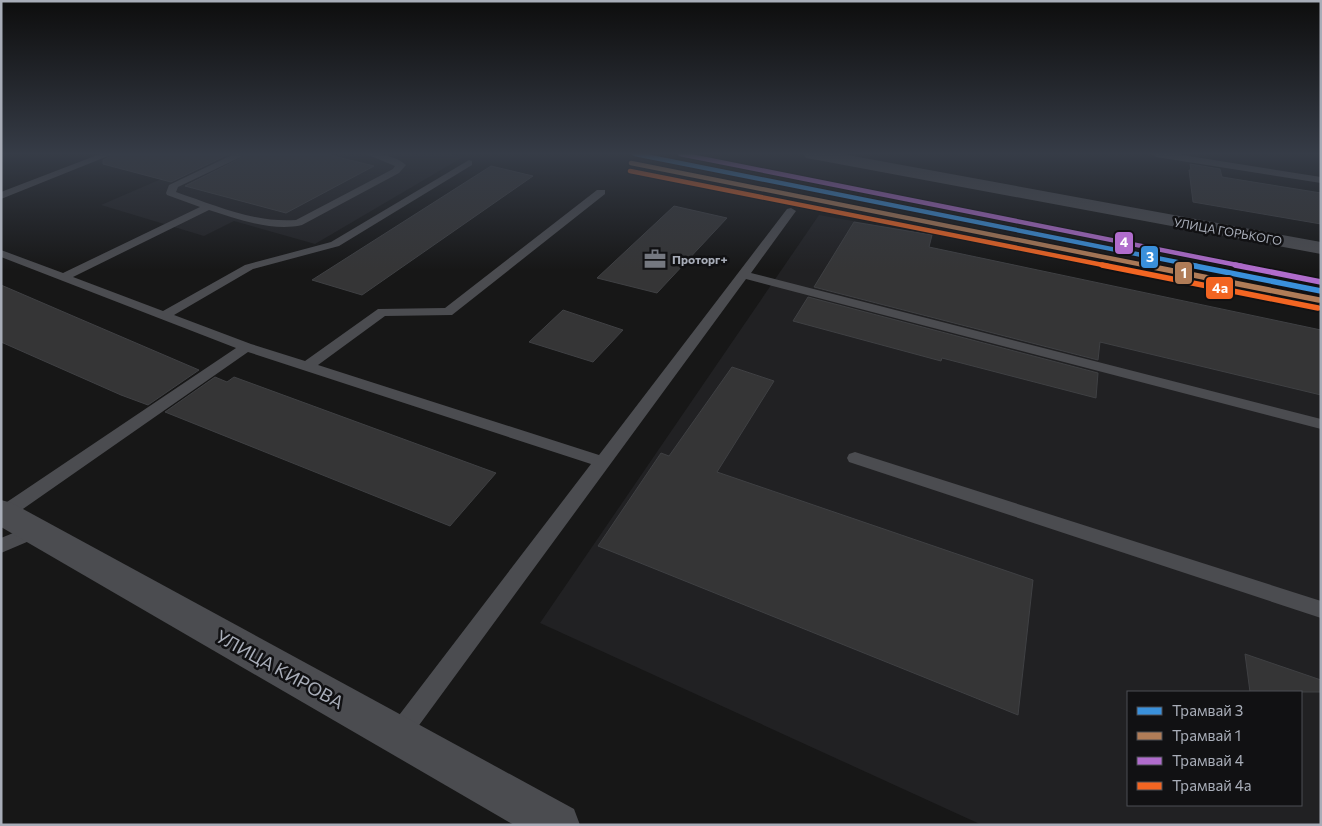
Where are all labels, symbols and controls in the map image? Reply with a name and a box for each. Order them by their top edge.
street label: УЛИЦА ГОРЬКОГО [1173,215,1283,247]
line badge: 4 [1114,231,1134,255]
text: 4 [1120,233,1129,250]
line badge: 3 [1140,245,1159,269]
office icon: Проторг+ [642,246,668,272]
text: 3 [1146,248,1154,265]
place label: Проторг+ [672,252,728,266]
line badge: 1 [1174,261,1193,285]
text: 1 [1181,264,1187,281]
line badge: 4а [1205,276,1234,300]
text: 4а [1212,279,1228,296]
street label: УЛИЦА КИРОВА [212,625,348,713]
legend [1127,691,1302,806]
text: Трамвай 3 [1172,701,1243,719]
text: Трамвай 1 [1172,726,1241,744]
text: Трамвай 4 [1172,751,1244,769]
text: Трамвай 4а [1172,776,1252,794]

